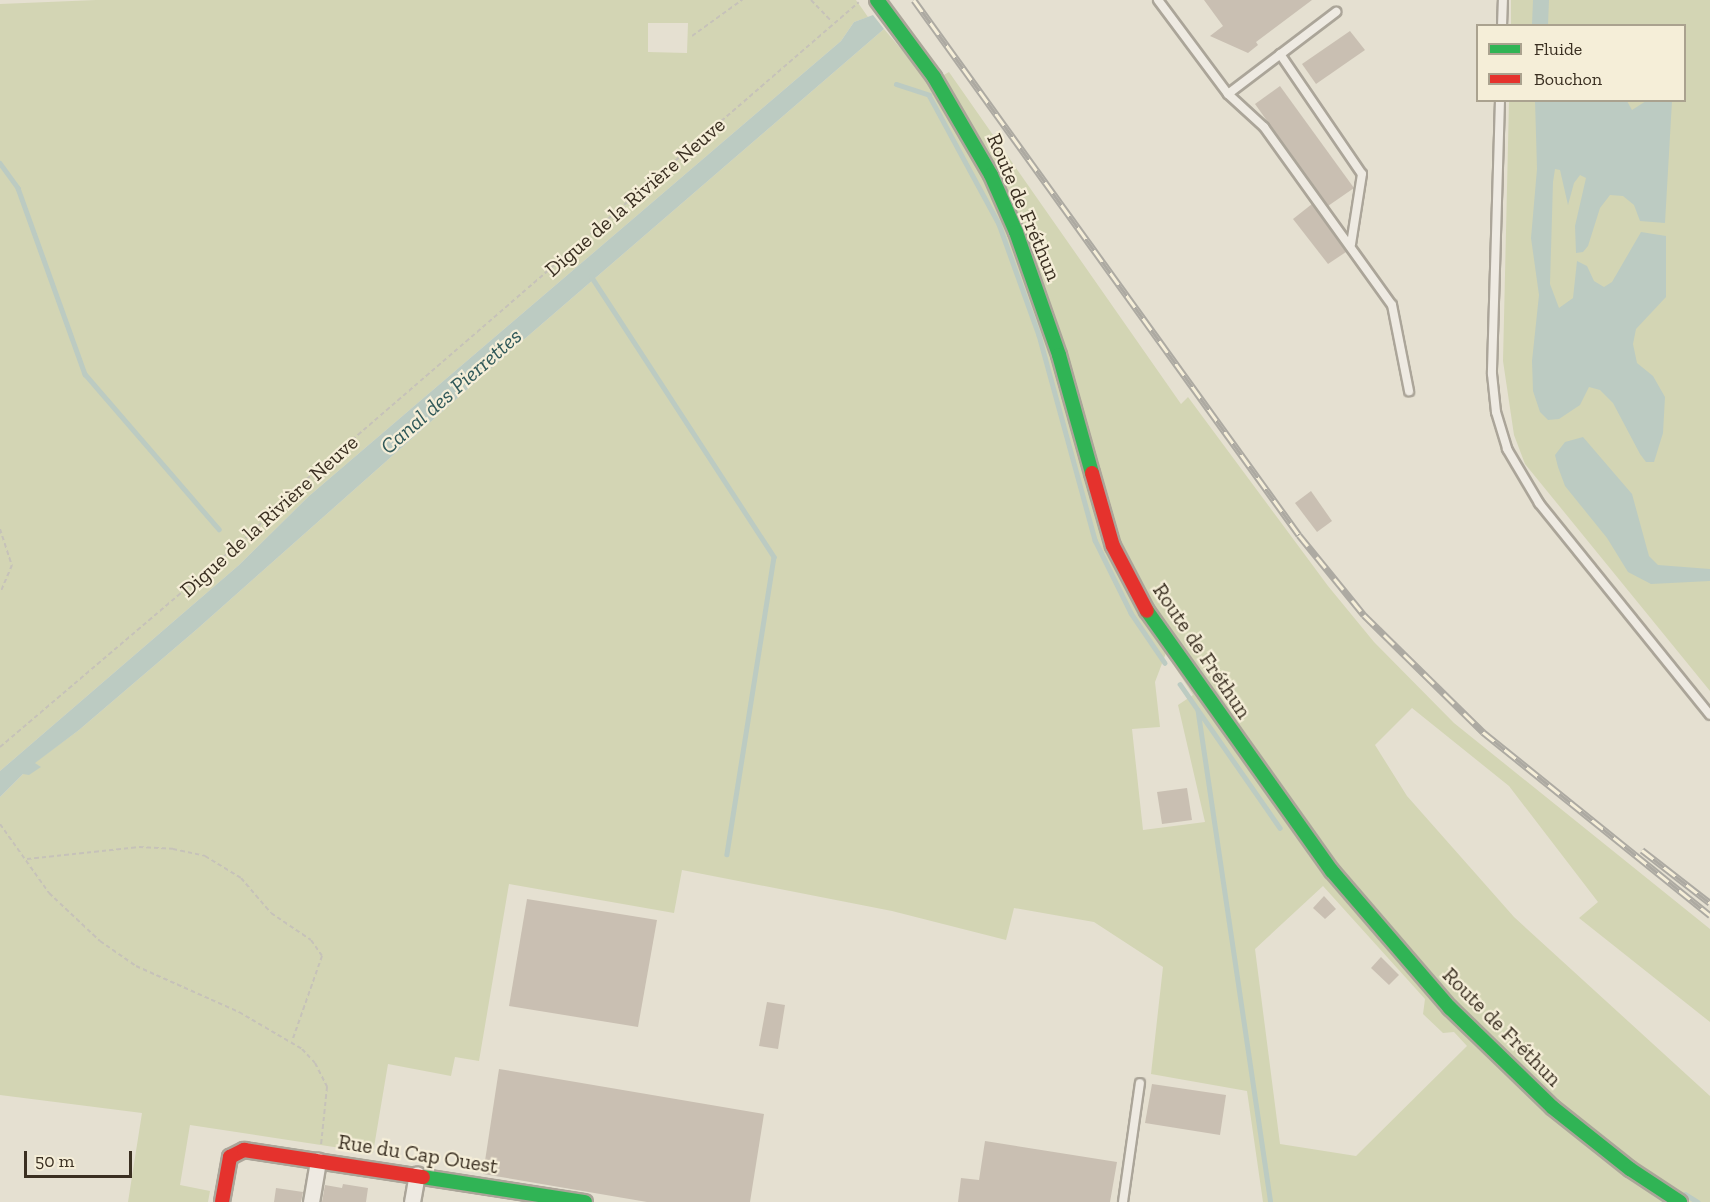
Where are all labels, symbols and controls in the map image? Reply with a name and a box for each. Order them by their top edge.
legend [1476,24,1686,102]
text: Fluide [1534,38,1582,60]
text: Bouchon [1534,68,1602,90]
street label: Digue de la Rivière Neuve [540,112,730,282]
street label: Route de Fréthun [982,130,1066,284]
water label: Canal des Pierrettes [375,322,527,460]
street label: Digue de la Rivière Neuve [175,430,363,602]
street label: Route de Fréthun [1147,579,1257,723]
street label: Route de Fréthun [1437,962,1567,1092]
street label: Rue du Cap Ouest [336,1129,500,1179]
scale bar [27,1139,135,1177]
text: 50 m [35,1150,74,1172]

